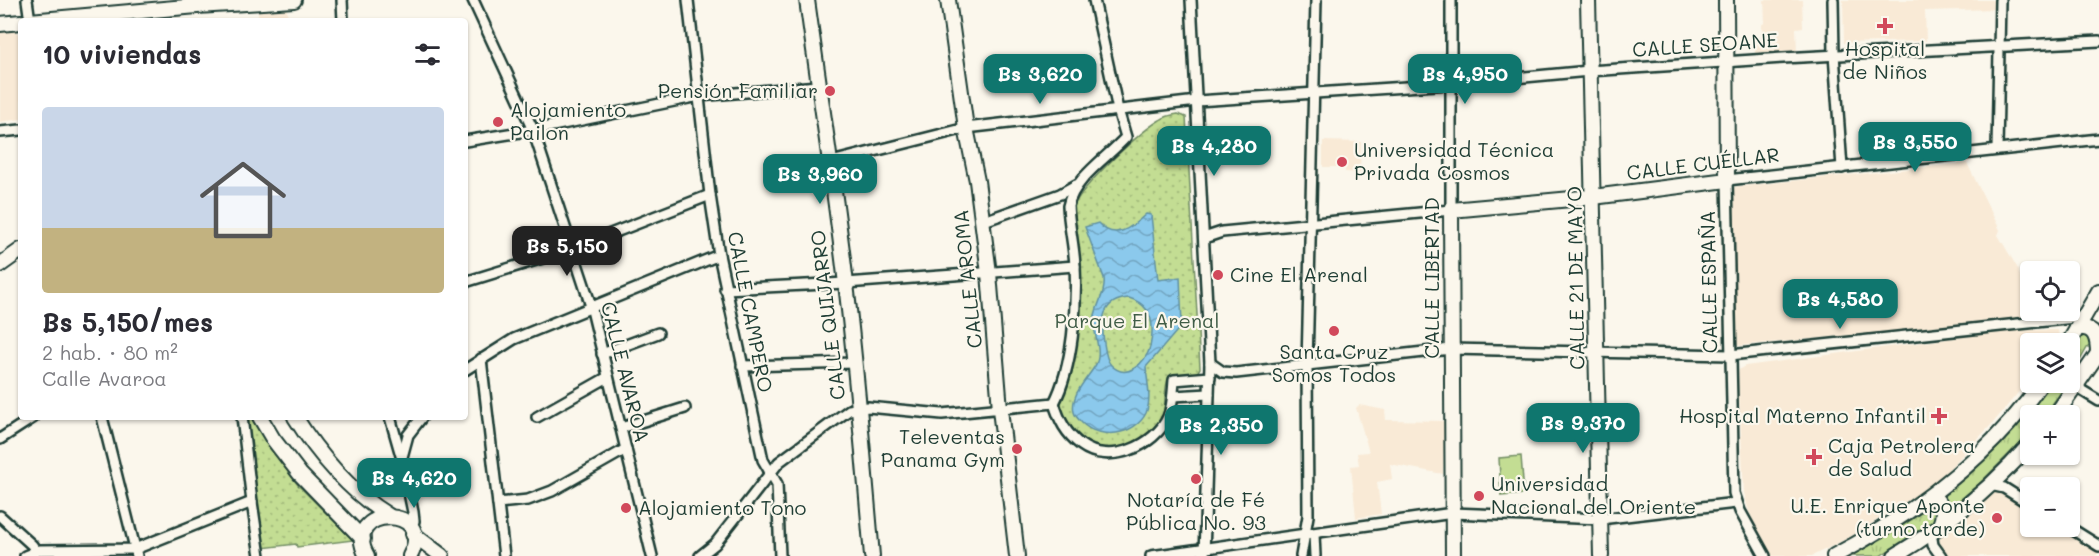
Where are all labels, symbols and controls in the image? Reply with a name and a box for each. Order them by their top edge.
marker: Hospital de Niños [1876,17,1894,35]
street label: CALLE SEOANE [1631,26,1778,62]
place label: Hospital de Niños [1843,35,1928,84]
text: 10 viviendas [42,37,201,71]
icon: filters [411,38,444,71]
pin: Bs 3,620 [978,54,1102,105]
pin: Bs 4,950 [1403,54,1527,105]
text: Bs 3,620 [997,60,1083,86]
text: Bs 4,950 [1422,60,1508,86]
place label: Pensión Familiar [658,77,818,103]
marker: Pensión Familiar [823,84,837,98]
place label: Alojamiento Pailon [510,96,626,145]
marker: Alojamiento Pailon [491,115,505,129]
pin: Bs 3,550 [1853,122,1977,173]
pin: Bs 4,280 [1152,126,1276,177]
text: Bs 3,550 [1872,128,1958,154]
text: Bs 4,280 [1171,132,1257,158]
place label: Universidad Técnica Privada Cosmos [1354,136,1554,185]
street label: CALLE CUÉLLAR [1625,141,1781,185]
icon: home [189,146,297,254]
pin: Bs 3,960 [758,154,882,205]
marker: Universidad Técnica Privada Cosmos [1335,155,1349,169]
text: Bs 3,960 [777,160,863,186]
street label: CALLE 21 DE MAYO [1560,186,1590,370]
street label: CALLE LIBERTAD [1418,197,1444,359]
street label: CALLE AROMA [947,208,987,350]
street label: CALLE ESPAÑA [1694,210,1722,354]
pin: Bs 5,150 [505,226,629,277]
street label: CALLE CAMPERO [723,229,779,394]
street label: CALLE QUIJARRO [804,229,850,402]
text: Bs 5,150 [526,232,608,258]
place label: Cine El Arenal [1230,261,1368,287]
map controls [2020,261,2080,537]
button: locate [2020,261,2080,321]
marker: Cine El Arenal [1211,268,1225,282]
pin: Bs 4,580 [1778,279,1902,330]
text: Bs 4,580 [1797,285,1883,311]
street label: CALLE AVAROA [596,299,656,445]
text: Bs 5,150/mes [42,305,213,339]
park label: Parque El Arenal [1055,307,1219,333]
marker: Santa Cruz Somos Todos [1327,324,1341,338]
button: layers [2020,333,2080,393]
place label: Santa Cruz Somos Todos [1272,338,1396,387]
text: 2 hab. · 80 m² [42,339,178,365]
text: Calle Avaroa [42,365,167,391]
place label: Hospital Materno Infantil [1679,402,1926,428]
pin: Bs 9,370 [1521,403,1645,454]
pin: Bs 2,350 [1159,405,1283,456]
button: + [2020,405,2080,465]
marker: Hospital Materno Infantil [1930,407,1948,425]
text: Bs 9,370 [1541,409,1625,435]
text: Bs 2,350 [1179,411,1263,437]
place label: Televentas Panama Gym [881,423,1005,472]
place label: Caja Petrolera de Salud [1828,432,1976,481]
marker: Televentas Panama Gym [1010,442,1024,456]
marker: Caja Petrolera de Salud [1805,448,1823,466]
pin: Bs 4,620 [352,458,476,509]
text: Bs 4,620 [371,464,457,490]
place label: Universidad Nacional del Oriente [1491,470,1696,519]
marker: Notaría de Fé Pública No. 93 [1189,472,1203,486]
button: − [2020,477,2080,537]
place label: Notaría de Fé Pública No. 93 [1126,486,1266,535]
marker: Universidad Nacional del Oriente [1472,489,1486,503]
place label: U.E. Enrique Aponte (turno tarde) [1790,492,1985,541]
place label: Alojamiento Tono [638,494,807,520]
marker: Alojamiento Tono [619,501,633,515]
marker: U.E. Enrique Aponte (turno tarde) [1990,511,2004,525]

